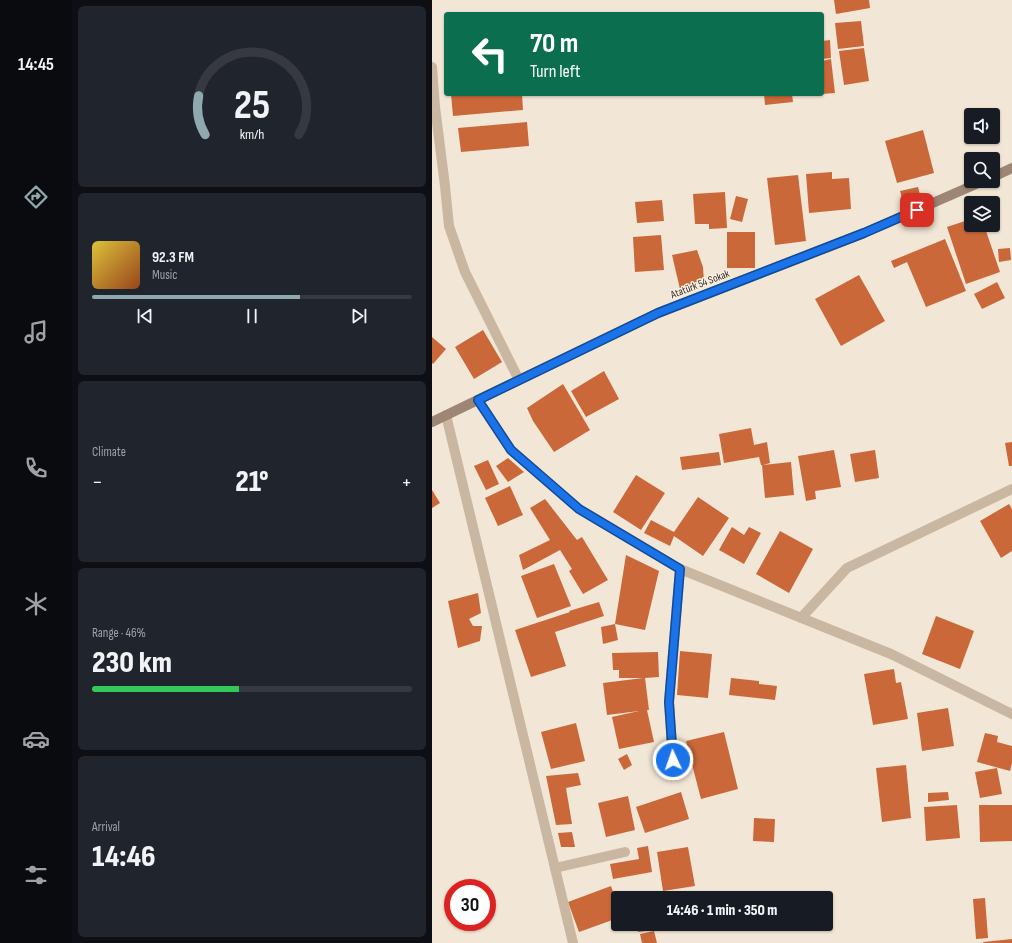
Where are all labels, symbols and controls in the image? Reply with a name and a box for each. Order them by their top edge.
text: 70 m [530,27,578,60]
icon: left [464,28,516,80]
text: 14:45 [18,54,54,75]
text: Turn left [530,61,581,82]
text: 25 [234,81,270,130]
map controls [964,108,1000,232]
button: sound [964,108,1000,144]
text: km/h [240,125,264,142]
button: search [964,152,1000,188]
icon: directions [22,183,50,211]
pin [900,193,934,227]
button: layers [964,196,1000,232]
icon: arrive [906,199,928,221]
text: 92.3 FM [152,248,194,267]
text: Music [152,267,177,283]
street label: Atatürk 54 Sokak [668,267,732,302]
icon: previous [134,305,156,327]
icon: pause [241,305,263,327]
icon: next [348,305,370,327]
icon: music [22,318,50,346]
text: Climate [92,444,126,460]
icon: phone [22,454,50,482]
text: 21° [235,464,269,500]
text: − [92,469,103,496]
text: + [401,469,412,496]
icon: climate [22,590,50,618]
text: Range · 46% [92,625,146,641]
text: 230 km [92,645,172,681]
icon: car [22,725,50,753]
position arrow [652,739,694,781]
text: Arrival [92,819,120,835]
text: 14:46 [92,839,156,875]
icon: filters [22,861,50,889]
speed limit sign: 30 [444,879,496,931]
text: 14:46 · 1 min · 350 m [667,901,777,920]

